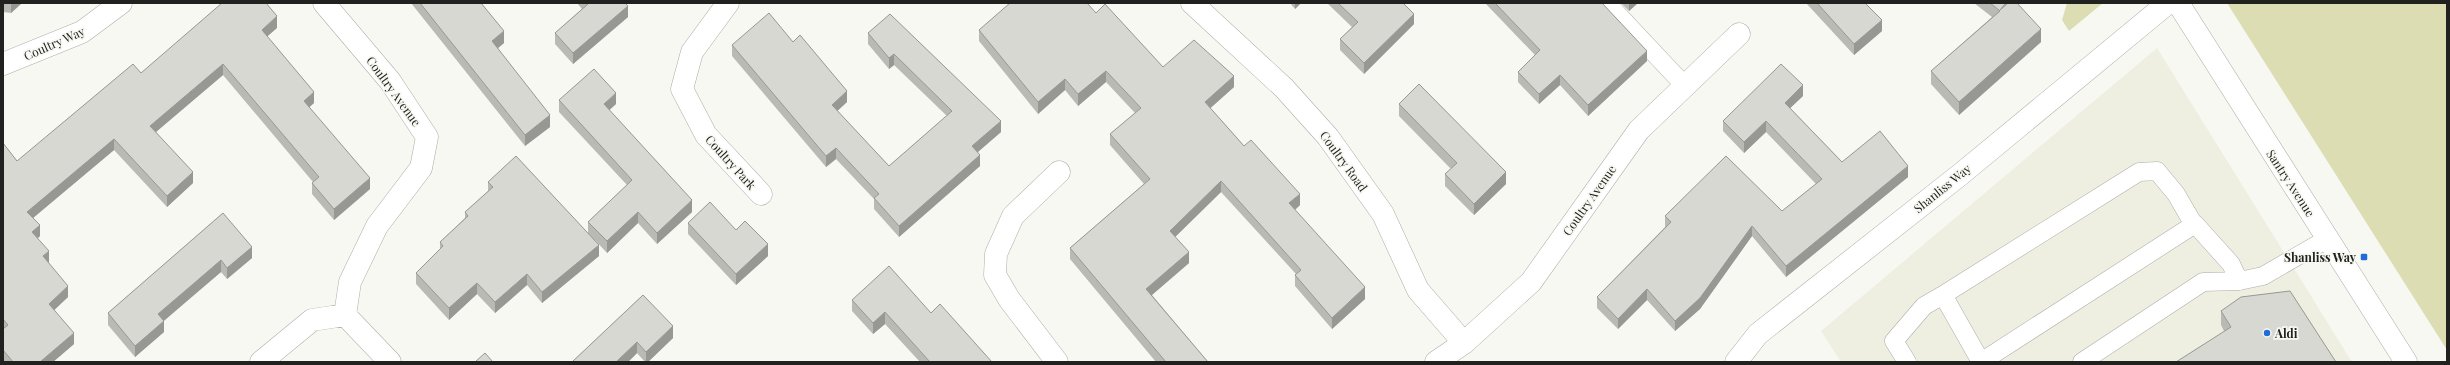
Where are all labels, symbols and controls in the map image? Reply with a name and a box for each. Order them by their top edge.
street label: Coultry Way [21,22,87,64]
street label: Coultry Avenue [363,53,425,129]
street label: Coultry Road [1317,128,1371,194]
street label: Coultry Park [702,131,760,193]
street label: Santry Avenue [2263,146,2319,220]
street label: Shanliss Way [1910,160,1974,216]
street label: Coultry Avenue [1559,162,1619,238]
place label: Shanliss Way [2284,249,2357,265]
marker: Shanliss Way [2359,252,2369,262]
place label: Aldi [2274,325,2298,341]
marker: Aldi [2262,328,2272,338]

